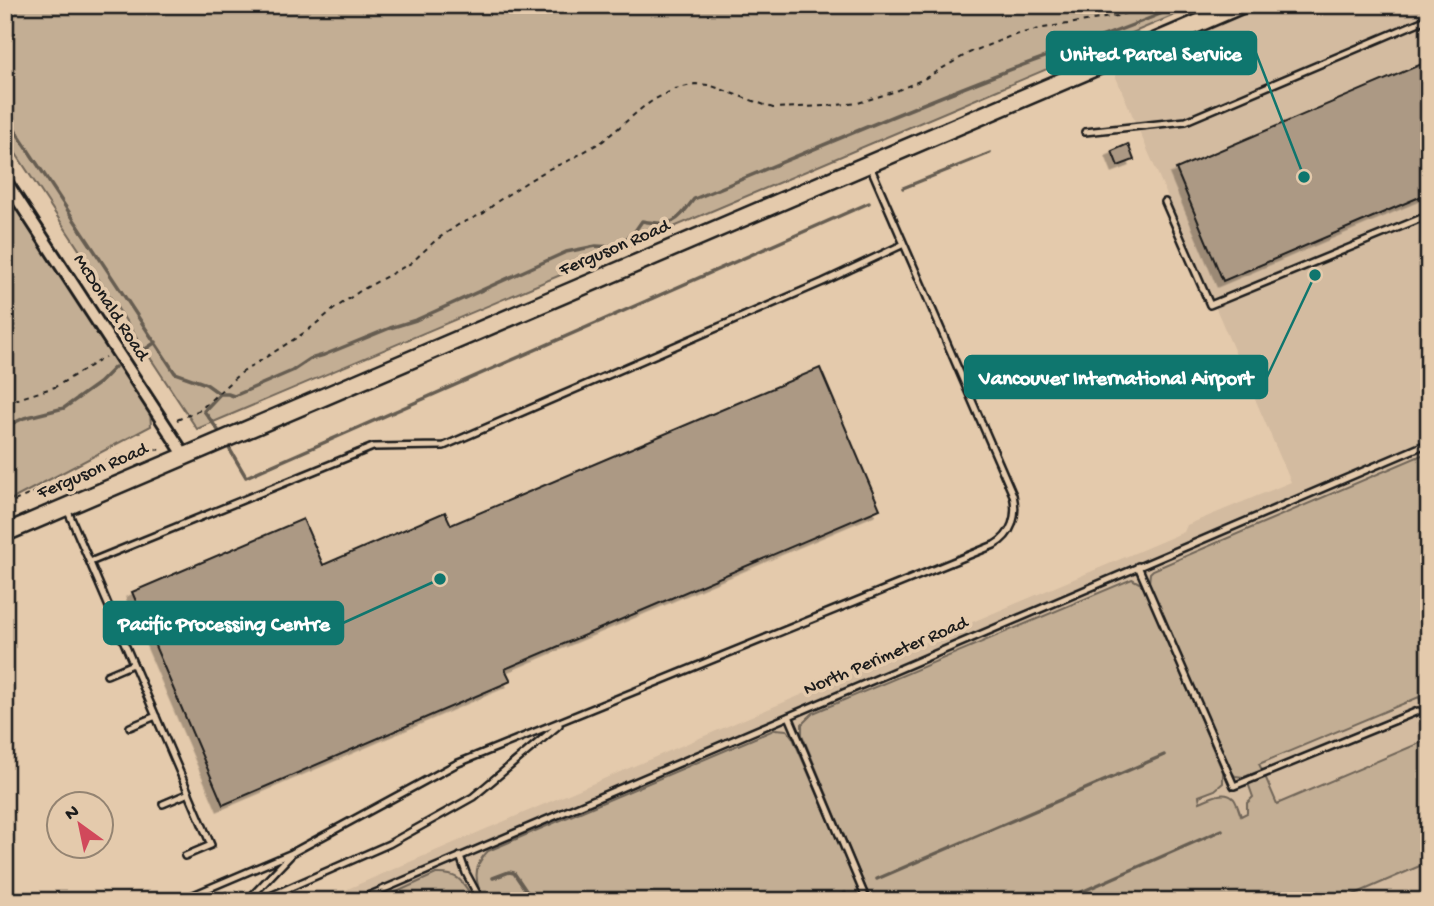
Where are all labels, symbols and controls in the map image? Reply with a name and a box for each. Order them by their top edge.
callout: United Parcel Service [1047,32,1256,74]
text: United Parcel Service [1060,44,1243,69]
street label: Ferguson Road [555,215,675,283]
street label: McDonald Road [67,250,154,367]
callout: Vancouver International Airport [965,356,1267,398]
text: Vancouver International Airport [978,368,1255,393]
street label: Ferguson Road [33,438,153,506]
callout: Pacific Processing Centre [104,602,343,644]
street label: North Perimeter Road [800,611,973,702]
text: Pacific Processing Centre [117,614,331,639]
north arrow [46,790,116,860]
text: N [61,801,84,827]

